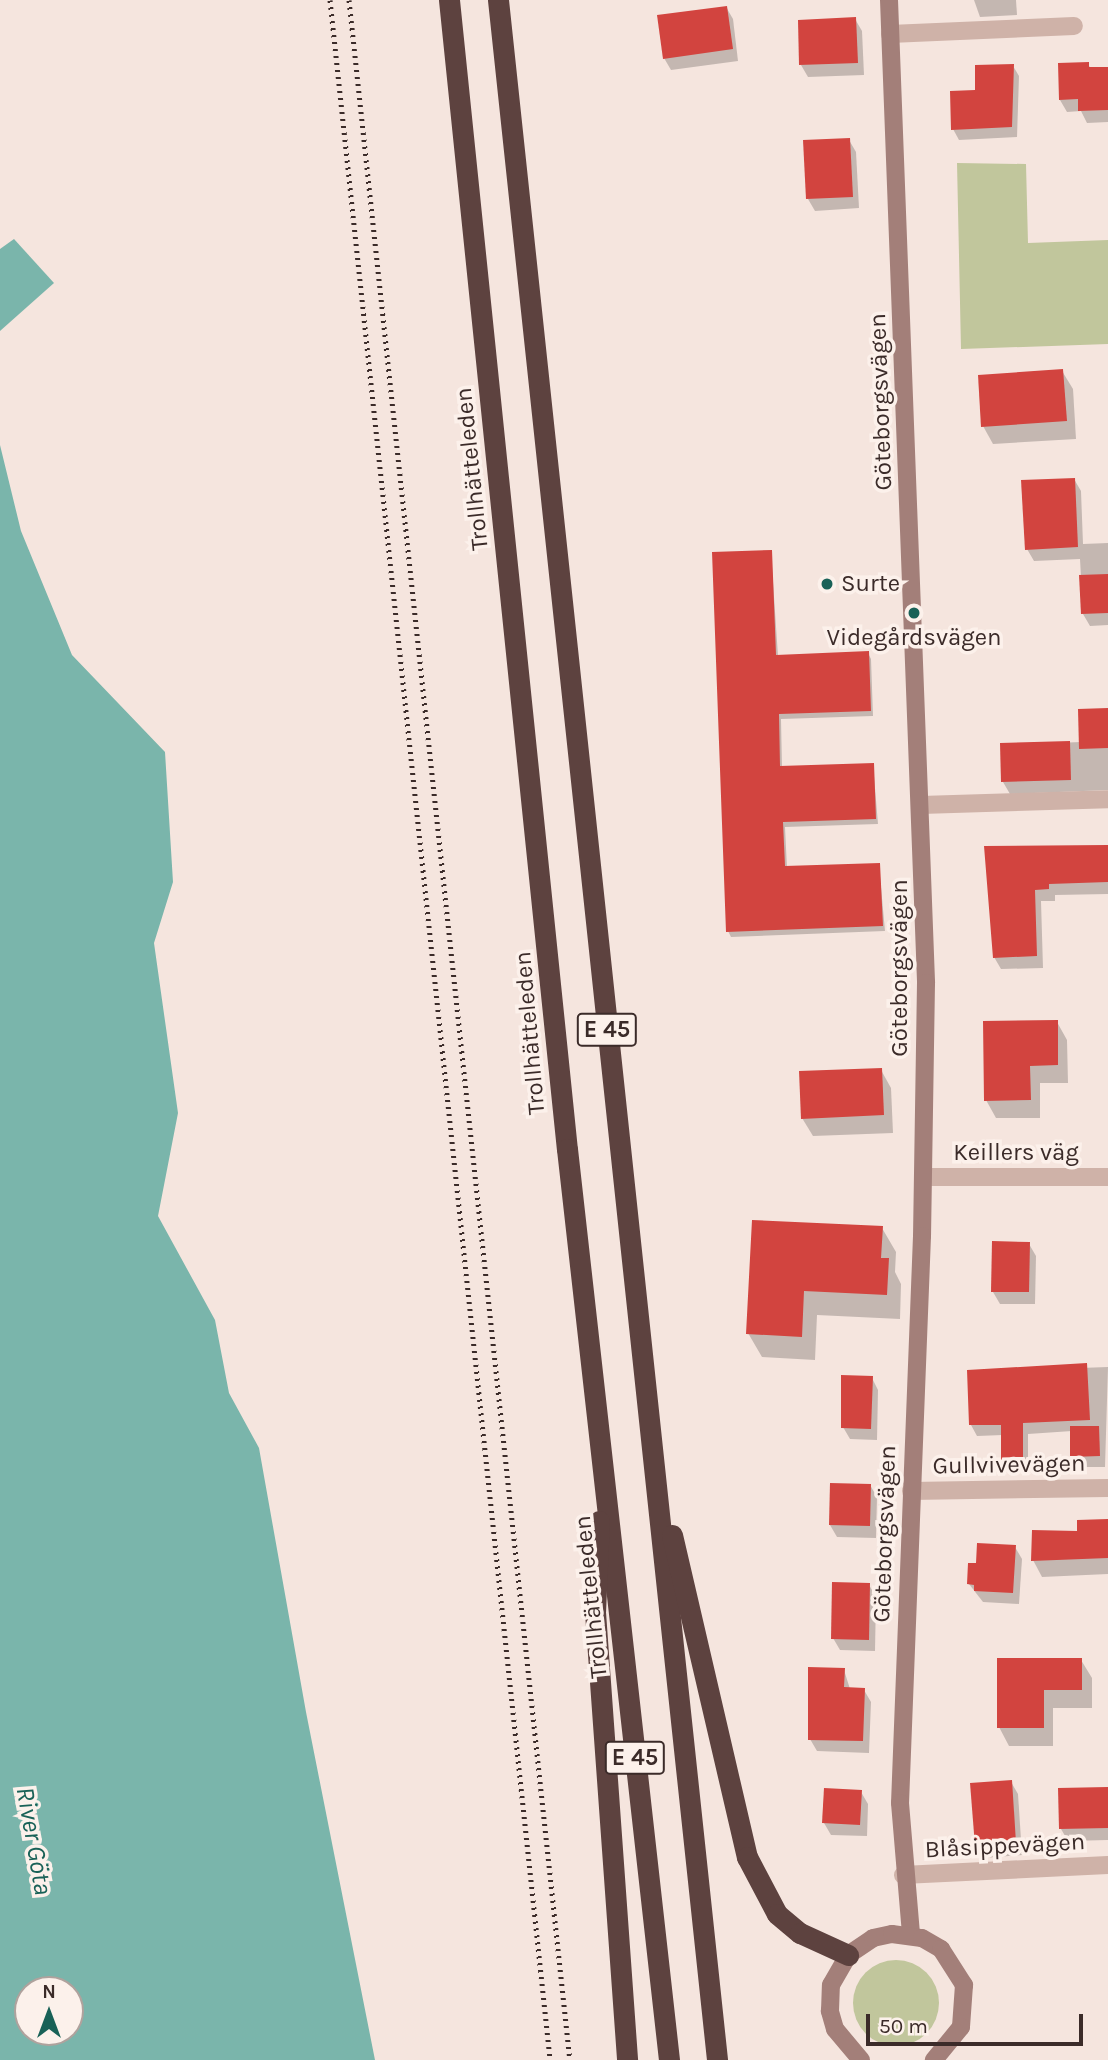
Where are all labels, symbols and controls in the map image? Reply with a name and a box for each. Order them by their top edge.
street label: Göteborgsvägen [864,313,898,491]
street label: Trollhätteleden [449,386,495,552]
place label: Surte [841,570,900,598]
marker: Surte [819,576,835,592]
marker: Videgårdsvägen [906,605,922,621]
place label: Videgårdsvägen [826,624,1002,652]
street label: Göteborgsvägen [886,879,914,1057]
street label: Trollhätteleden [509,950,551,1116]
road number: E 45 [576,1010,638,1050]
street label: Keillers väg [953,1139,1079,1167]
street label: Göteborgsvägen [868,1445,902,1623]
street label: Gullvivevägen [932,1449,1086,1481]
street label: Trollhätteleden [568,1514,614,1680]
road number: E 45 [604,1738,666,1778]
water label: River Göta [9,1784,59,1898]
street label: Blåsippevägen [924,1827,1086,1865]
north arrow [14,1976,84,2046]
text: N [42,1981,56,2003]
scale bar [870,2000,1087,2044]
text: 50 m [879,2014,928,2038]

